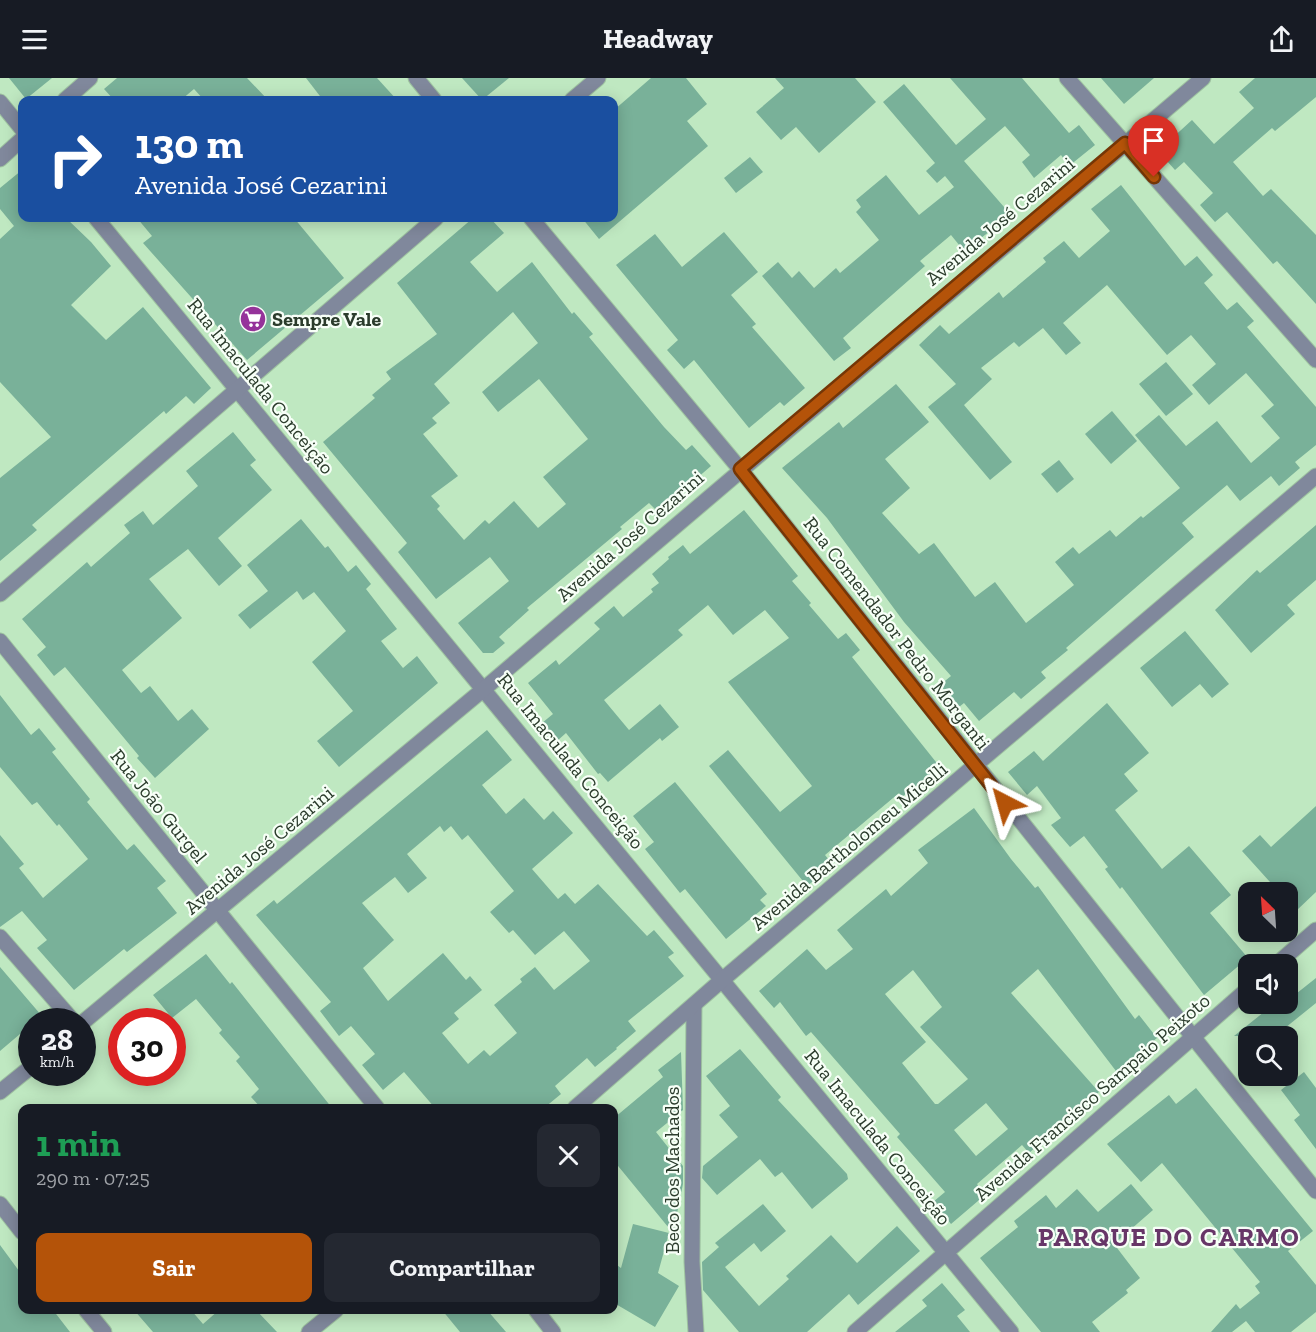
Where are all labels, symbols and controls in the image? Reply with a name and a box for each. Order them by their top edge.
icon: menu [18,23,51,56]
text: Headway [603,23,713,55]
icon: share [1265,23,1298,56]
pin [1128,115,1179,177]
text: 130 m [135,118,243,169]
icon: right [36,120,114,198]
icon: arrive [1137,124,1170,157]
street label: Avenida José Cezarini [921,151,1080,290]
text: Avenida José Cezarini [135,169,388,201]
street label: Rua Imaculada Conceição [183,293,339,479]
supermarket icon: Sempre Vale [238,304,268,334]
place label: Sempre Vale [272,307,381,331]
street label: Avenida José Cezarini [552,465,709,606]
street label: Rua Comendador Pedro Morganti [799,512,996,755]
street label: Rua Imaculada Conceição [493,668,649,854]
street label: Rua João Gurgel [106,744,212,868]
street label: Avenida Bartholomeu Micelli [746,757,952,935]
position arrow [973,771,1037,835]
street label: Avenida José Cezarini [180,780,339,919]
north arrow [1238,882,1298,942]
map controls [1238,882,1298,1086]
button: sound [1238,954,1298,1014]
street label: Avenida Francisco Sampaio Peixoto [969,988,1215,1206]
speed limit sign: 30 [108,1008,186,1086]
text: 28 [41,1022,73,1058]
button: search [1238,1026,1298,1086]
street label: Rua Imaculada Conceição [800,1044,956,1230]
text: km/h [40,1053,74,1071]
street label: Beco dos Machados [660,1086,684,1254]
text: 1 min [36,1122,121,1165]
button: close [537,1124,600,1187]
text: 290 m · 07:25 [36,1166,150,1190]
district label: PARQUE DO CARMO [1038,1221,1300,1253]
button: Sair [36,1233,312,1302]
button: Compartilhar [324,1233,600,1302]

